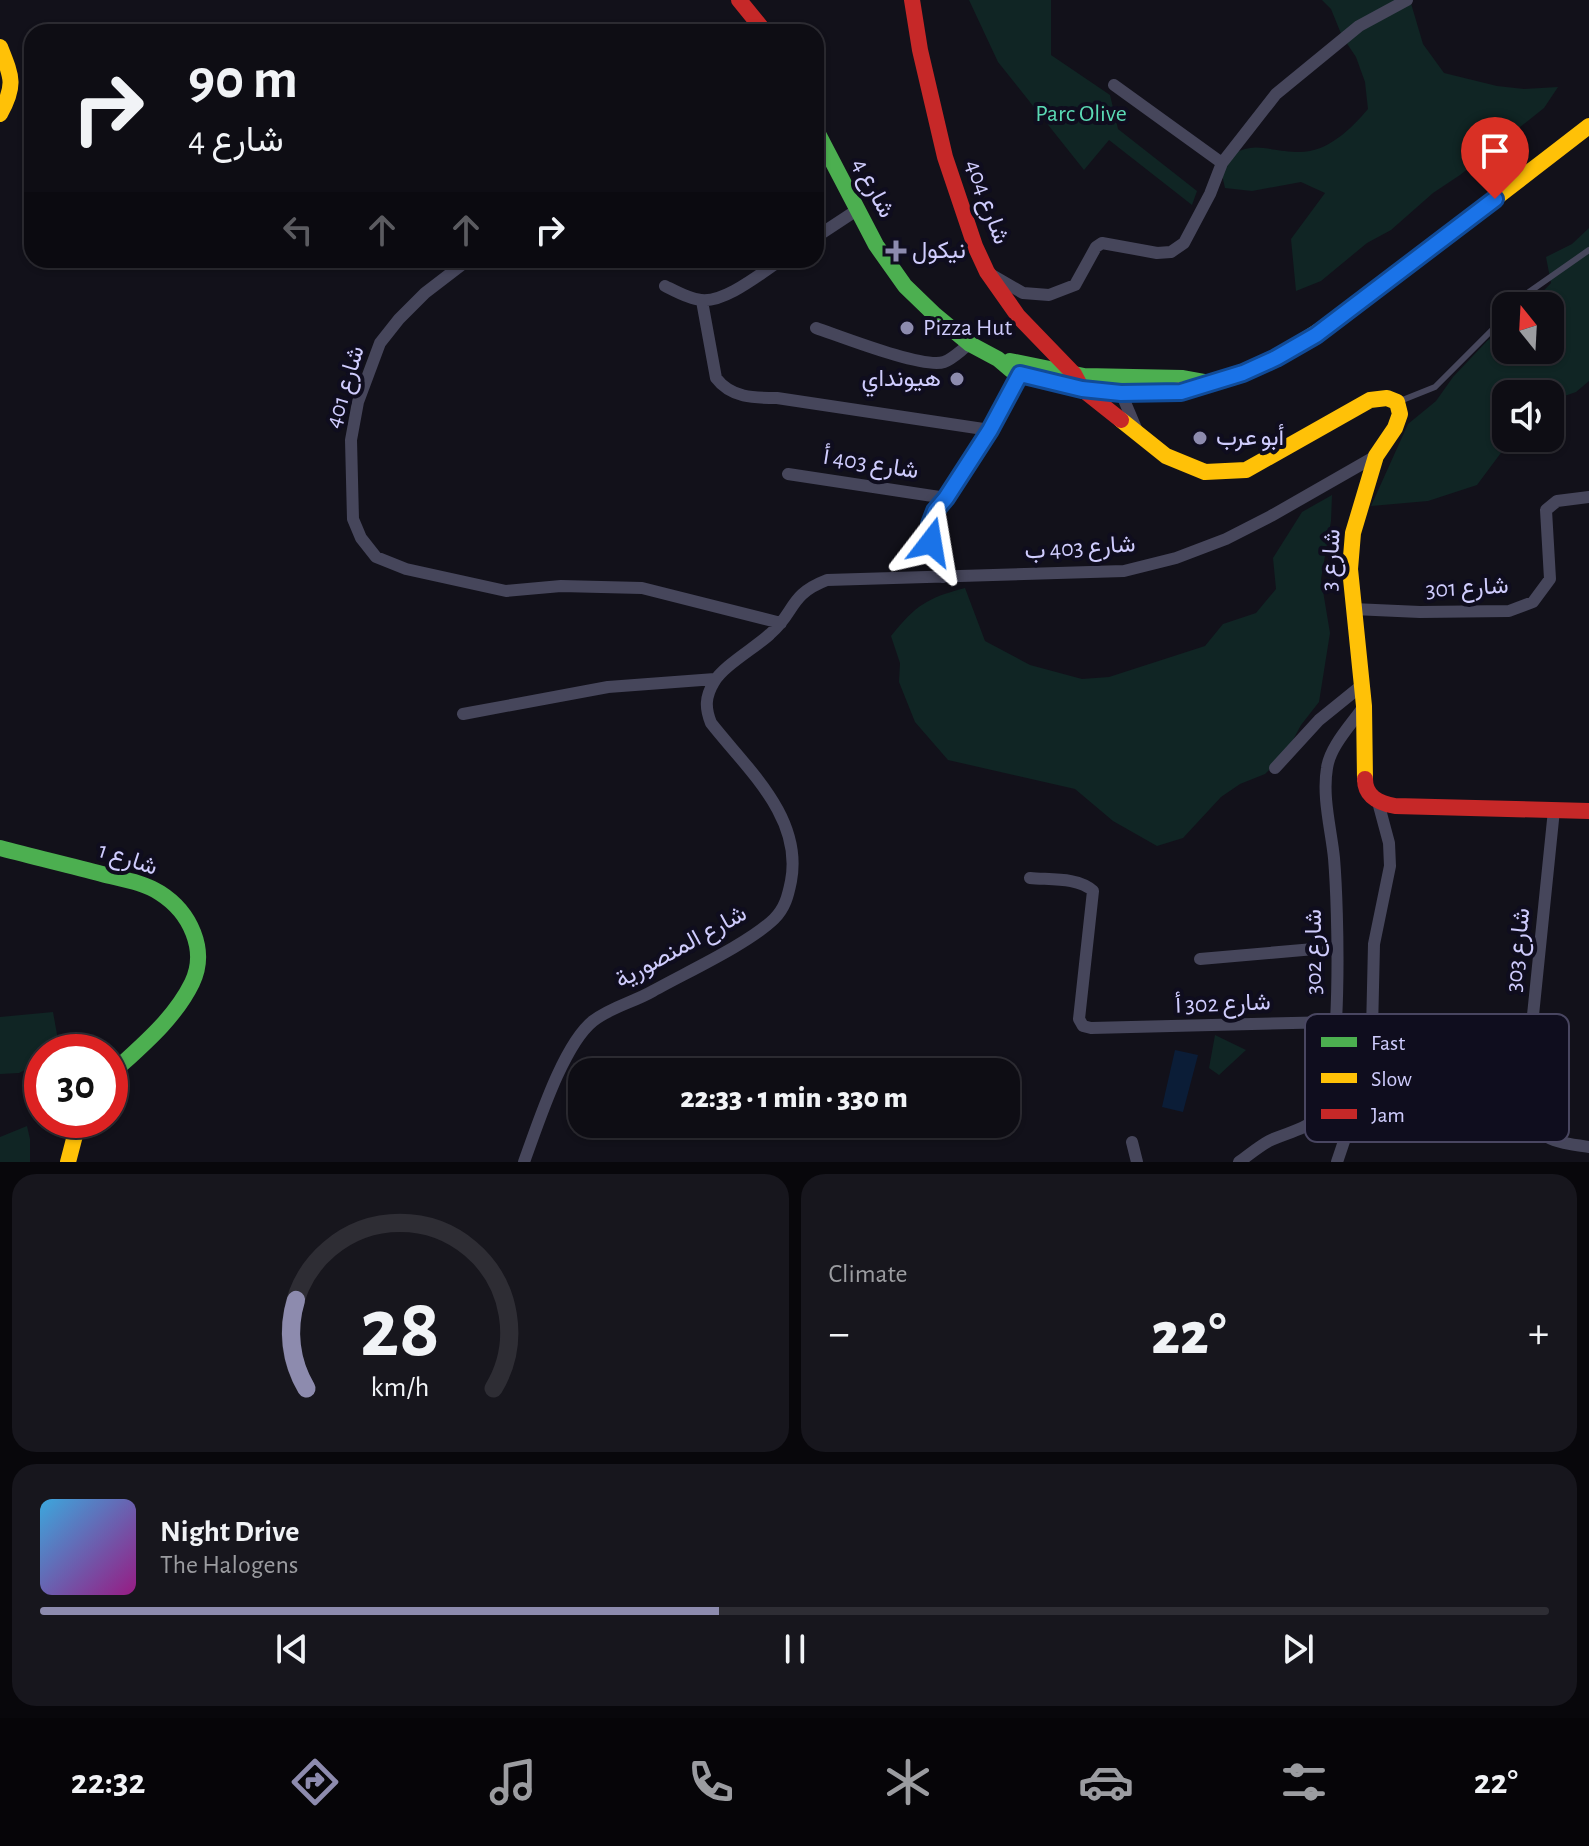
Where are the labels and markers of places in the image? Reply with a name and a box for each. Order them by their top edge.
pin [1461,117,1529,199]
place label: نيكول [912,239,966,265]
marker: نيكول [887,242,905,260]
place label: Pizza Hut [923,316,1013,340]
marker: Pizza Hut [898,319,916,337]
place label: هيونداي [862,367,941,397]
marker: هيونداي [948,370,966,388]
place label: أبو عرب [1216,423,1285,452]
marker: أبو عرب [1191,429,1209,447]

